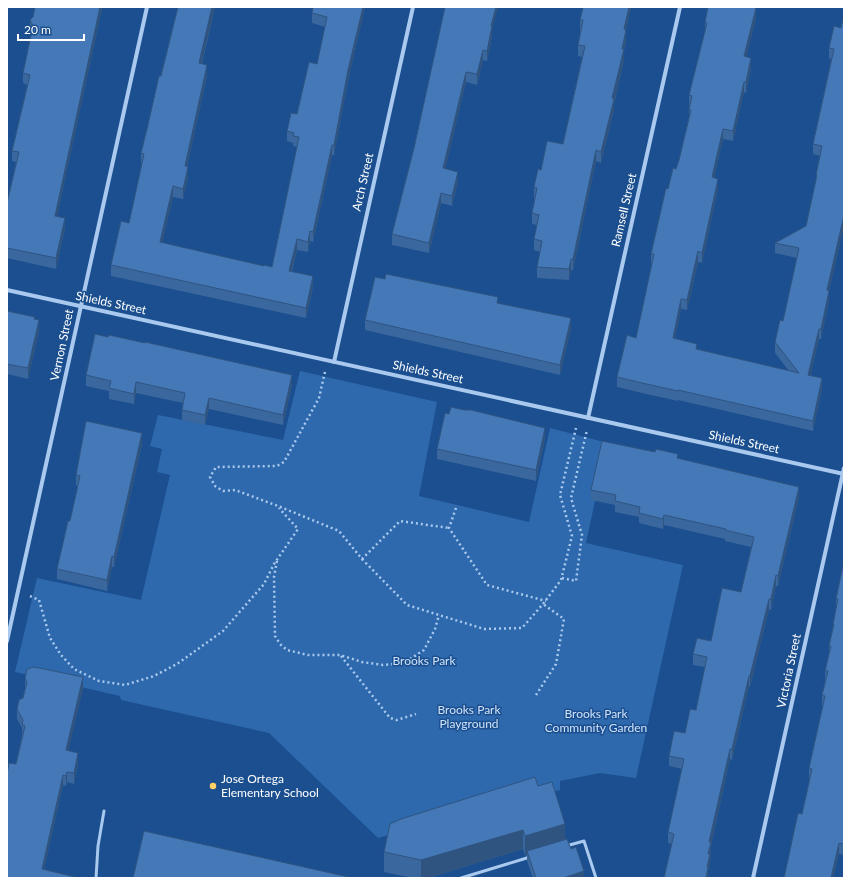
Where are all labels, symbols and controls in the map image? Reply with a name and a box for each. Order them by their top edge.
scale bar [18,16,84,42]
text: 20 m [24,22,51,37]
street label: Arch Street [349,151,377,212]
street label: Ramsell Street [608,171,639,248]
street label: Shields Street [74,288,148,317]
street label: Vernon Street [47,307,77,382]
street label: Shields Street [391,357,465,386]
street label: Shields Street [707,427,781,456]
street label: Victoria Street [773,632,804,709]
park label: Brooks Park [392,653,456,668]
park label: Brooks Park Playground [437,702,501,731]
park label: Brooks Park Community Garden [545,706,647,735]
place label: Jose Ortega Elementary School [221,771,319,800]
marker: Jose Ortega Elementary School [208,781,218,791]

